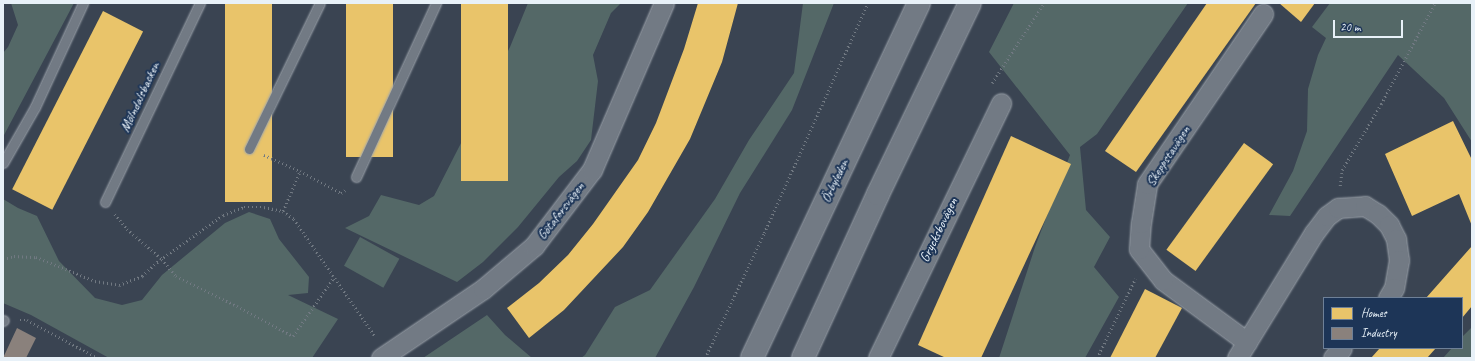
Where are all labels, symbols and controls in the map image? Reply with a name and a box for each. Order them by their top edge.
scale bar [1335,12,1405,38]
text: 20 m [1340,19,1360,35]
street label: Mölndalsbacken [117,59,163,135]
street label: Skeppstavägen [1142,123,1194,189]
street label: Örbyleden [818,157,852,205]
street label: Götaforsvägen [534,179,588,243]
street label: Grycksbovägen [916,195,962,265]
legend [1323,297,1463,349]
text: Homes [1361,305,1387,321]
text: Industry [1361,325,1397,341]

